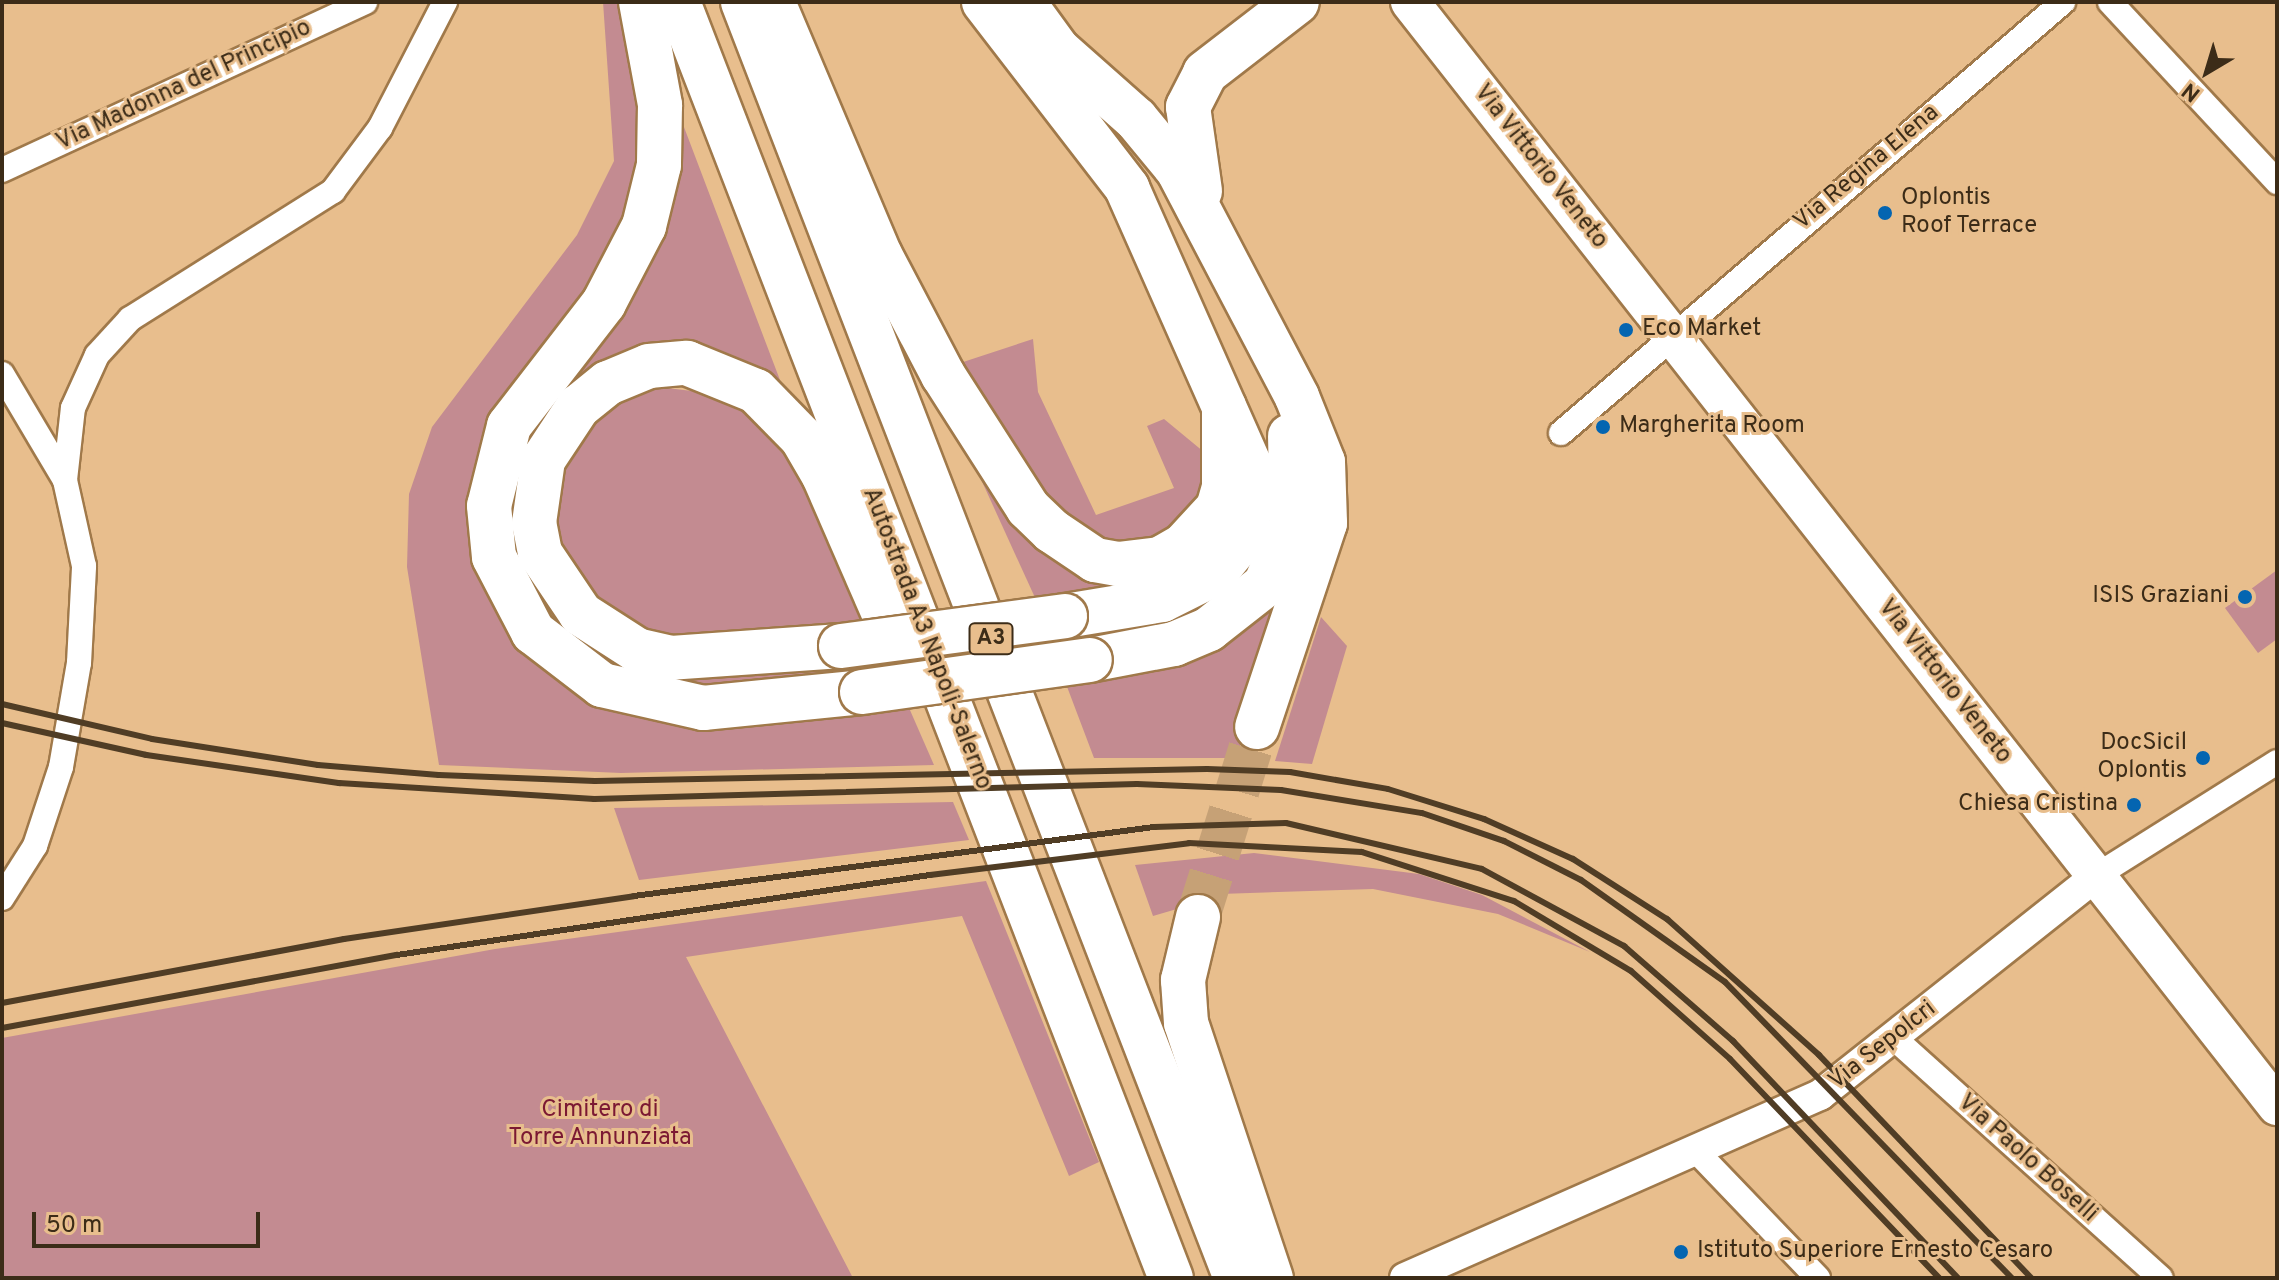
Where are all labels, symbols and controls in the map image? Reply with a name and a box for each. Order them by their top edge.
street label: Via Madonna del Principio [52,14,316,158]
north arrow [2167,32,2247,112]
text: N [2177,76,2206,107]
street label: Via Vittorio Veneto [1466,78,1614,256]
street label: Via Regina Elena [1789,99,1945,237]
place label: Oplontis Roof Terrace [1901,185,2038,241]
marker: Oplontis Roof Terrace [1876,204,1894,222]
place label: Eco Market [1642,316,1761,344]
marker: Eco Market [1617,321,1635,339]
place label: Margherita Room [1619,413,1805,441]
marker: Margherita Room [1594,418,1612,436]
street label: Autostrada A3 Napoli-Salerno [855,484,997,794]
place label: ISIS Graziani [2092,583,2229,611]
marker: ISIS Graziani [2236,588,2254,606]
street label: Via Vittorio Veneto [1870,593,2018,771]
road number: A3 [967,621,1015,657]
place label: DocSicil Oplontis [2097,730,2187,786]
marker: DocSicil Oplontis [2194,749,2212,767]
place label: Chiesa Cristina [1958,791,2118,819]
marker: Chiesa Cristina [2125,796,2143,814]
street label: Via Sepolcri [1824,995,1942,1097]
street label: Via Paolo Boselli [1951,1089,2103,1229]
park label: Cimitero di Torre Annunziata [508,1097,692,1153]
scale bar [36,1196,264,1246]
text: 50 m [46,1211,102,1241]
place label: Istituto Superiore Ernesto Cesaro [1697,1238,2053,1266]
marker: Istituto Superiore Ernesto Cesaro [1672,1243,1690,1261]

